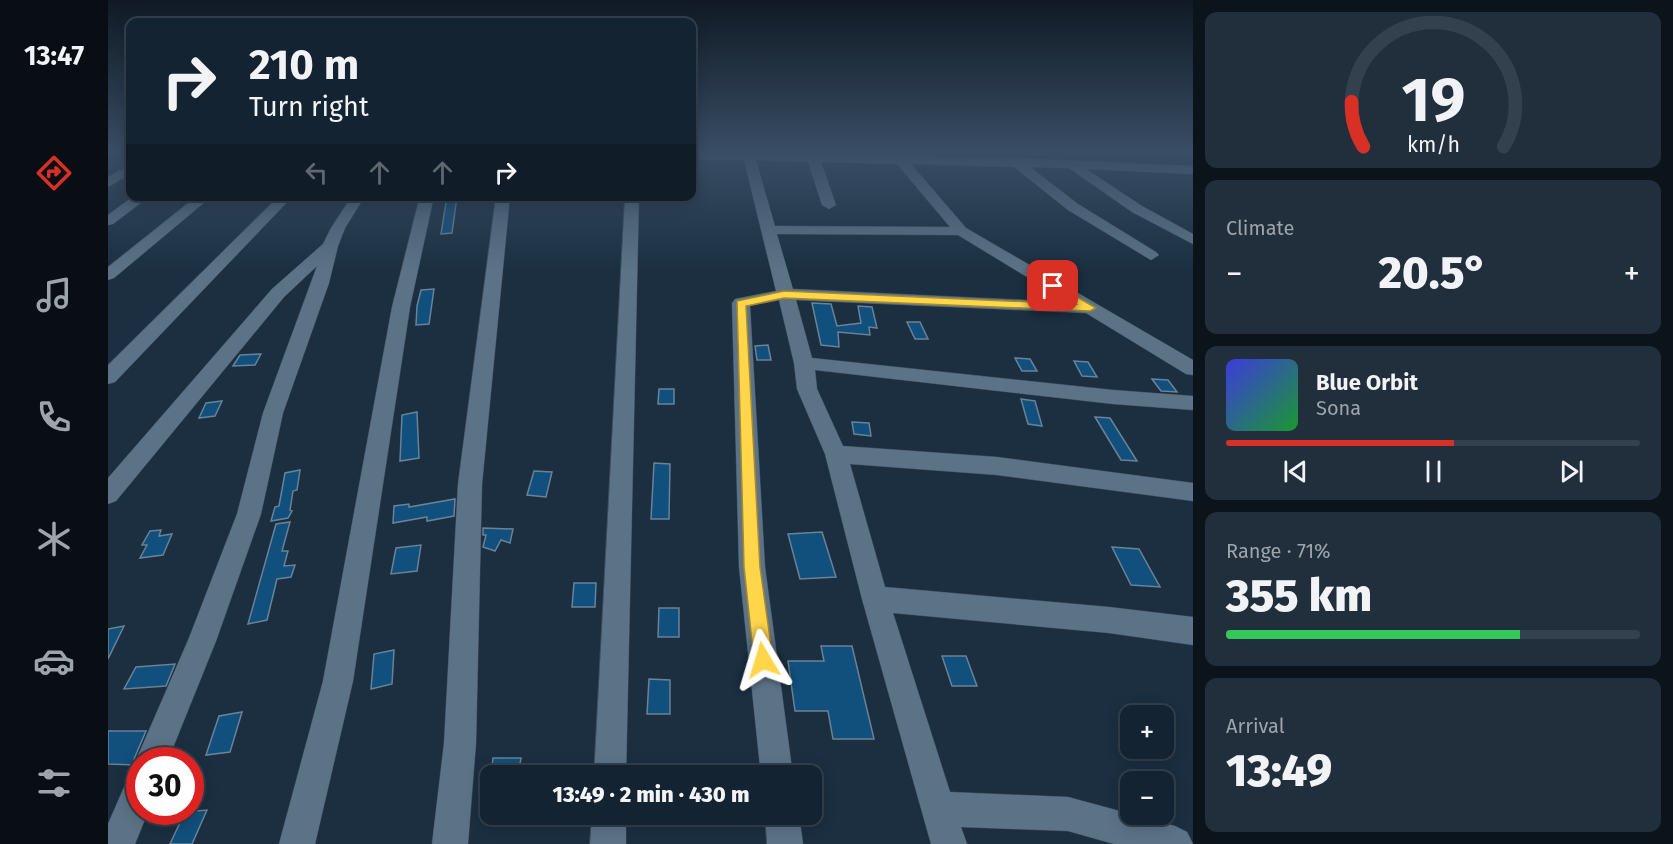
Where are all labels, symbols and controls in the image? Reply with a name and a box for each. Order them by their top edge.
text: 13:47 [24,40,84,72]
text: 210 m [249,40,359,90]
icon: right [150,42,228,120]
text: 19 [1401,63,1465,138]
text: Turn right [249,91,369,123]
text: km/h [1406,132,1460,158]
icon: directions [33,152,75,194]
icon: left [300,156,333,189]
icon: ahead [363,156,396,189]
icon: ahead [426,156,459,189]
icon: right [489,156,522,189]
text: Climate [1226,216,1294,240]
text: 20.5° [1378,246,1488,300]
text: − [1226,254,1243,294]
text: + [1624,254,1640,294]
pin [1027,260,1078,311]
icon: arrive [1036,269,1069,302]
icon: music [33,274,75,316]
text: Blue Orbit [1316,369,1418,396]
icon: phone [33,396,75,438]
text: Sona [1316,396,1361,420]
icon: previous [1279,455,1312,488]
icon: pause [1417,455,1450,488]
icon: next [1555,455,1588,488]
icon: climate [33,518,75,560]
text: Range · 71% [1226,539,1331,563]
text: 355 km [1226,569,1372,623]
position arrow [731,628,795,692]
icon: car [33,640,75,682]
map controls [1120,705,1174,825]
button: + [1120,705,1174,759]
text: Arrival [1226,714,1285,738]
text: 13:49 [1226,744,1332,798]
speed limit sign: 30 [126,747,204,825]
icon: filters [33,762,75,804]
button: − [1120,771,1174,825]
text: 13:49 · 2 min · 430 m [553,781,749,808]

